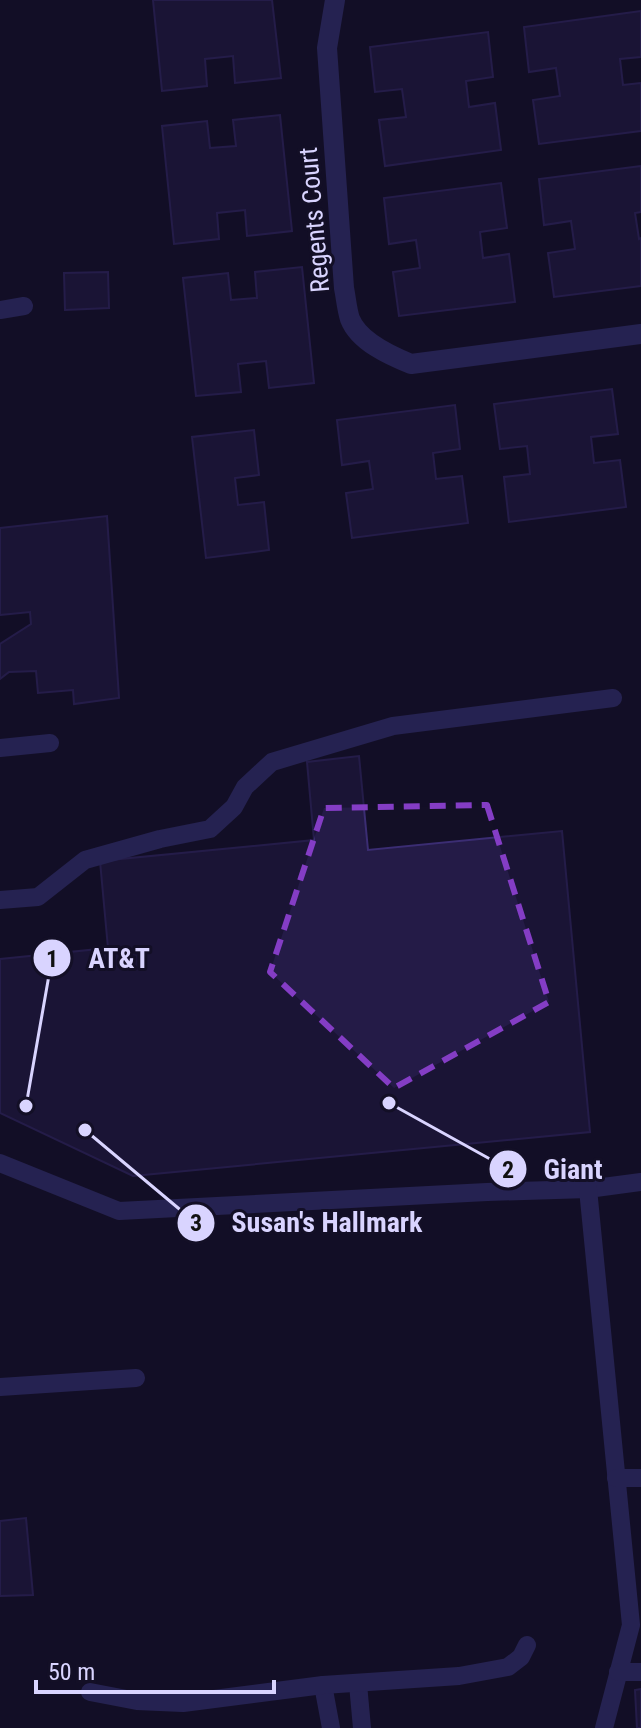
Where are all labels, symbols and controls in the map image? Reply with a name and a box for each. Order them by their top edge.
street label: Regents Court [293,146,335,294]
callout: AT&T [32,932,166,984]
text: AT&T [88,942,150,975]
text: 1 [46,945,58,973]
callout: Giant [488,1143,619,1195]
text: Giant [543,1153,603,1186]
text: 2 [502,1156,514,1184]
callout: Susan's Hallmark [176,1197,439,1249]
text: Susan's Hallmark [232,1206,423,1239]
text: 3 [190,1209,202,1237]
scale bar [36,1644,274,1694]
text: 50 m [48,1658,95,1686]

